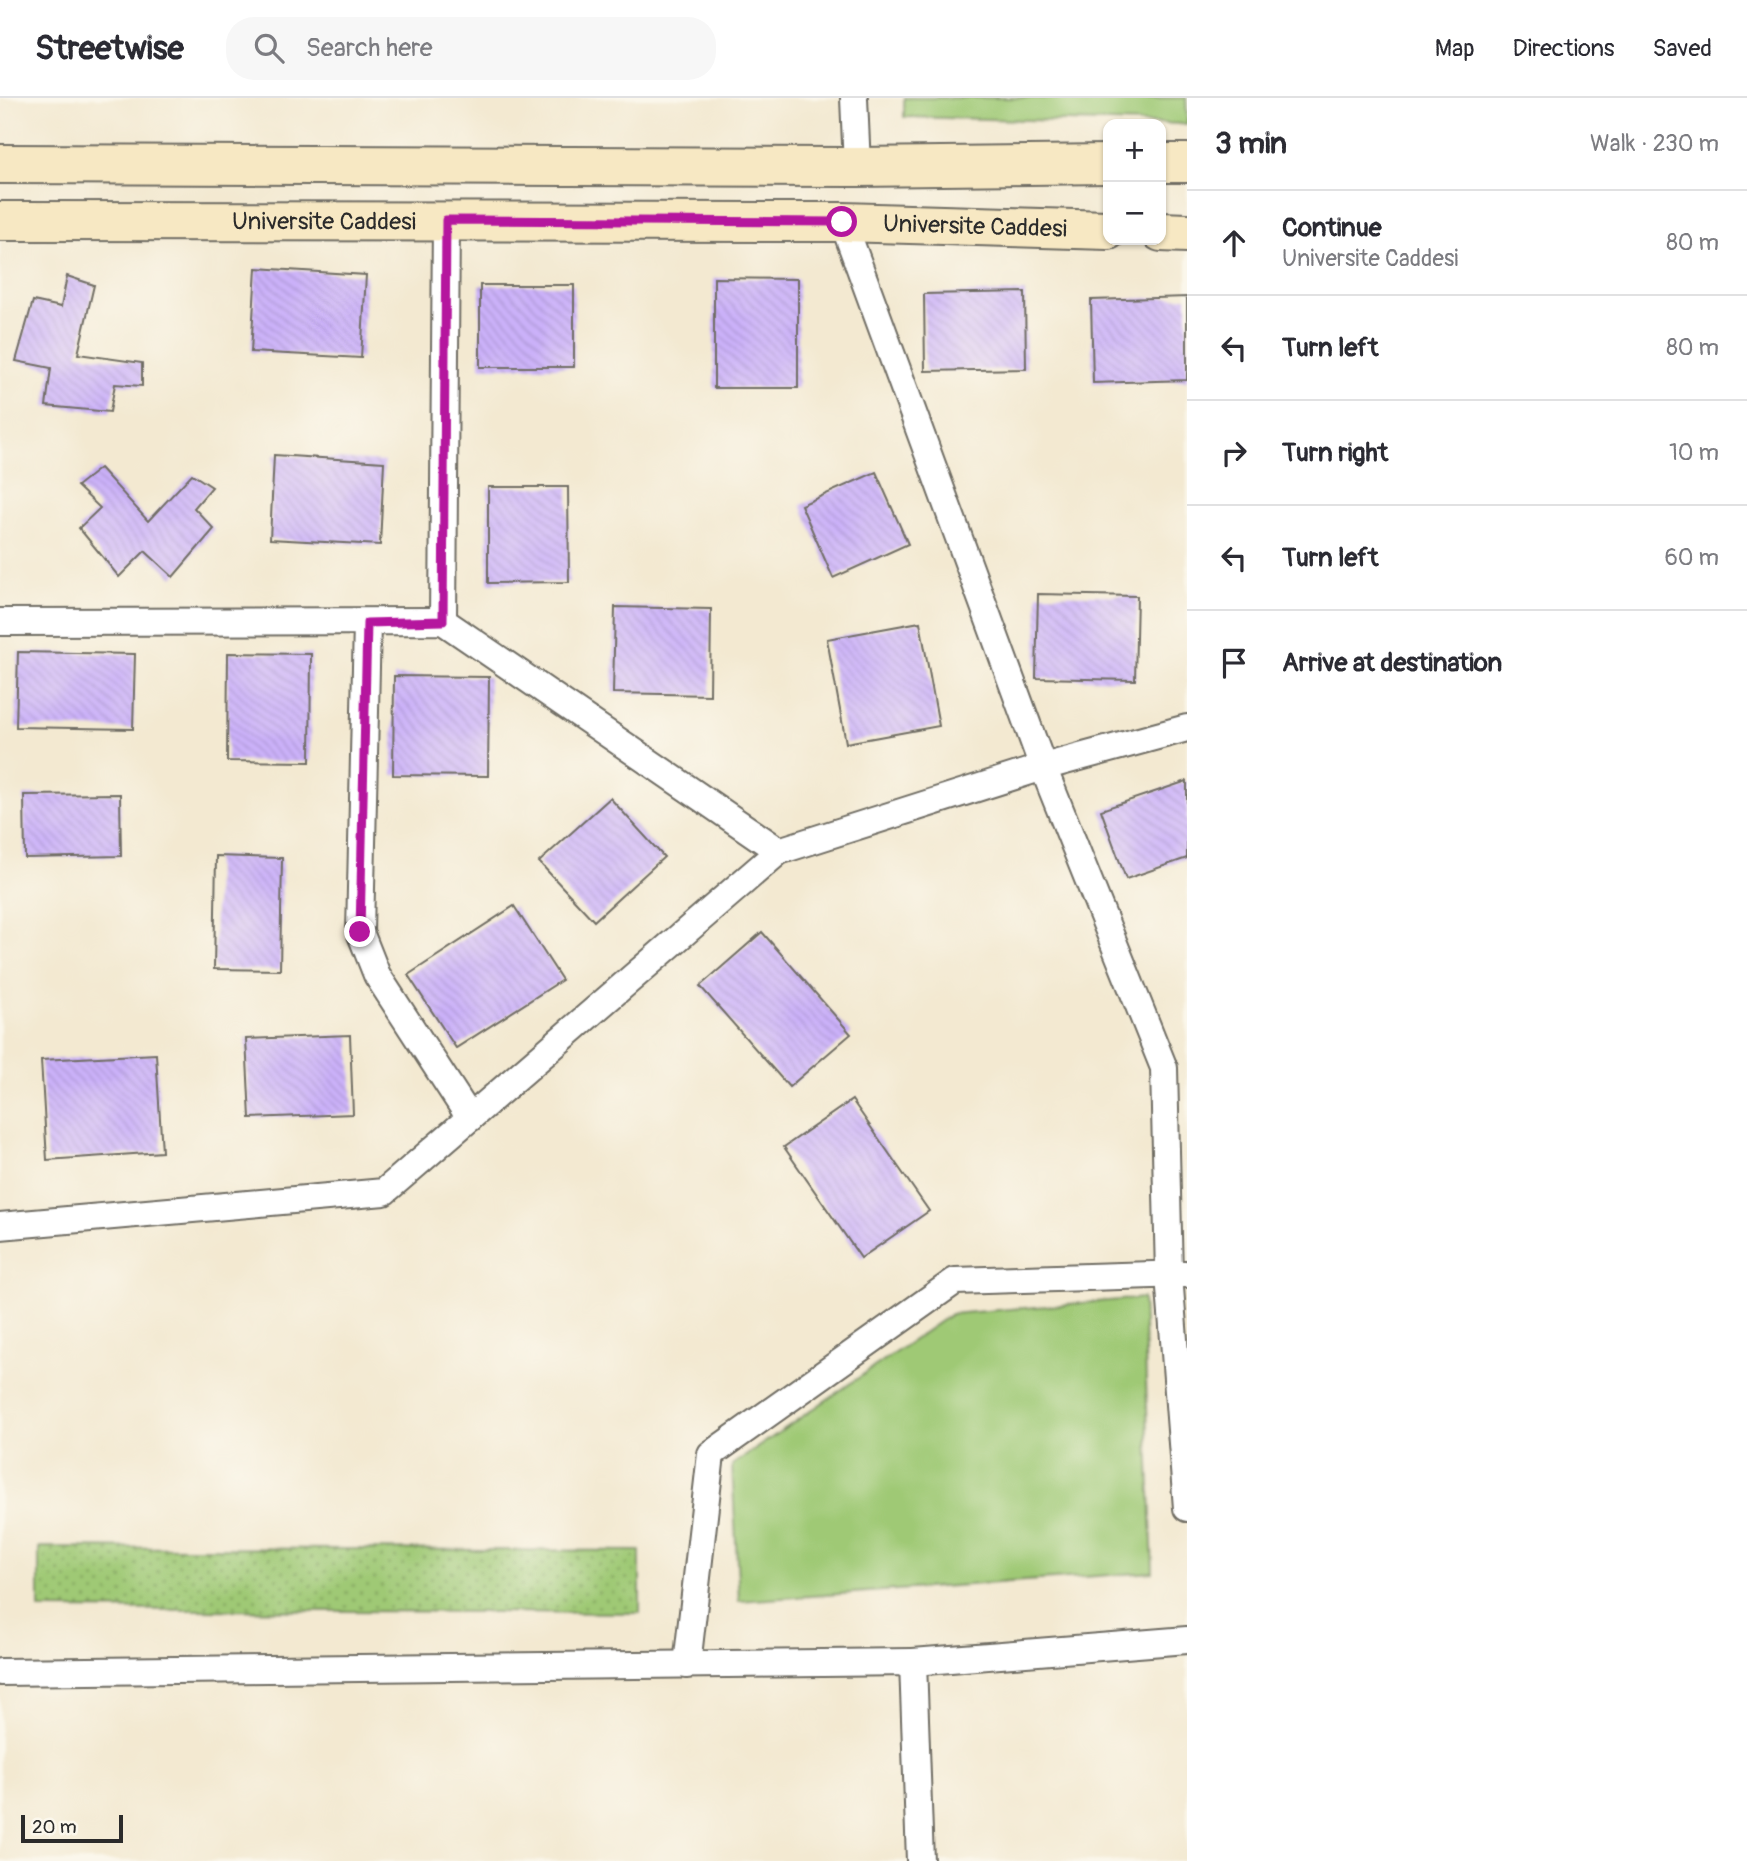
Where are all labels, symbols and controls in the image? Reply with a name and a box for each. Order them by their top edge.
search box [226,17,716,80]
text: Streetwise [35,28,184,69]
icon: search [250,29,288,67]
text: Search here [306,32,433,64]
text: Map [1435,34,1475,63]
text: Directions [1513,34,1614,63]
text: Saved [1652,34,1712,63]
map controls [1103,119,1166,245]
button: + [1103,119,1166,182]
text: 3 min [1215,125,1287,162]
text: Walk · 230 m [1590,129,1719,158]
button: − [1103,182,1166,245]
route start [826,206,857,237]
street label: Universite Caddesi [232,207,416,236]
street label: Universite Caddesi [882,209,1067,244]
text: Continue [1282,212,1382,244]
icon: ahead [1215,224,1253,262]
text: 80 m [1666,228,1719,257]
text: Universite Caddesi [1282,244,1458,273]
icon: left [1215,329,1253,367]
text: Turn left [1282,332,1378,364]
text: 80 m [1666,333,1719,362]
icon: right [1215,434,1253,472]
text: Turn right [1282,437,1388,469]
text: 10 m [1669,438,1719,467]
icon: left [1215,539,1253,577]
text: Turn left [1282,542,1378,574]
text: 60 m [1664,543,1719,572]
icon: arrive [1215,644,1253,682]
text: Arrive at destination [1282,647,1502,679]
route end [344,916,375,947]
scale bar [21,1812,122,1844]
text: 20 m [32,1815,77,1839]

